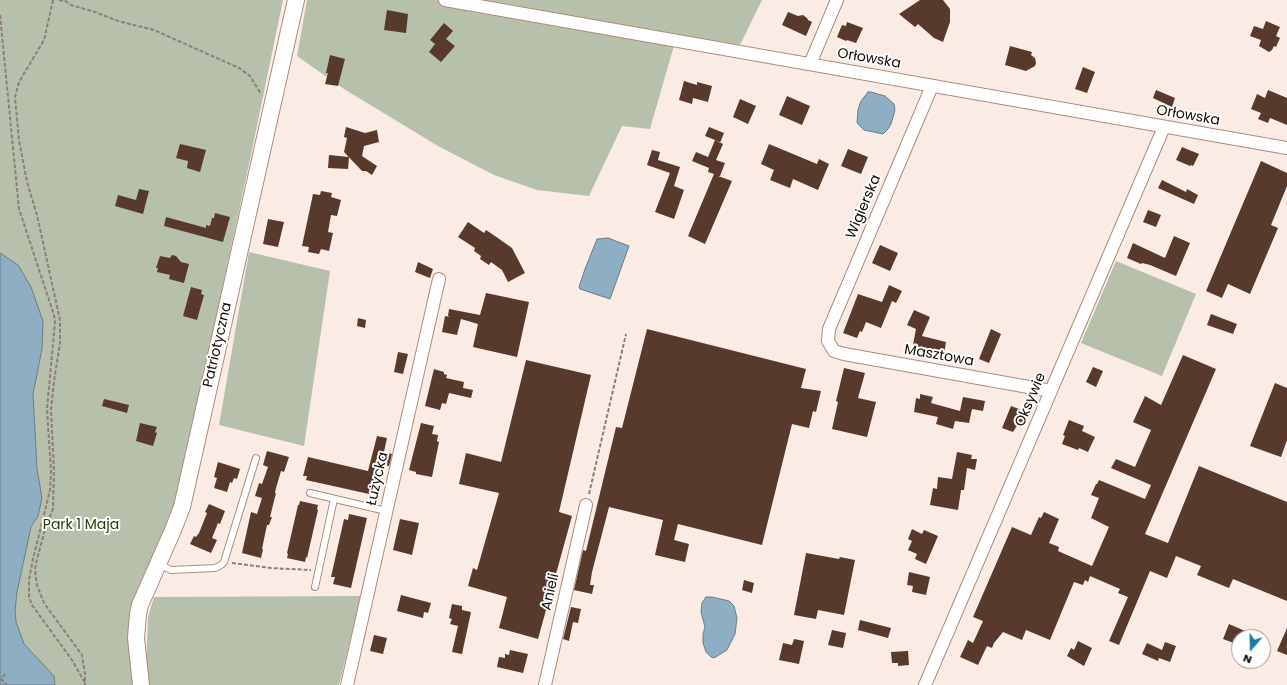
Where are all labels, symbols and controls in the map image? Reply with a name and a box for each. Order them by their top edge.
street label: Orłowska [836,45,902,73]
street label: Orłowska [1155,102,1221,130]
street label: Wigierska [843,172,885,242]
street label: Patriotyczna [200,301,236,389]
street label: Masztowa [903,342,975,370]
street label: Oksywie [1012,370,1050,430]
street label: Łużycka [364,451,392,507]
park label: Park 1 Maja [43,517,119,533]
street label: Anieli [539,572,563,612]
north arrow [1231,629,1271,669]
text: N [1241,650,1254,668]

